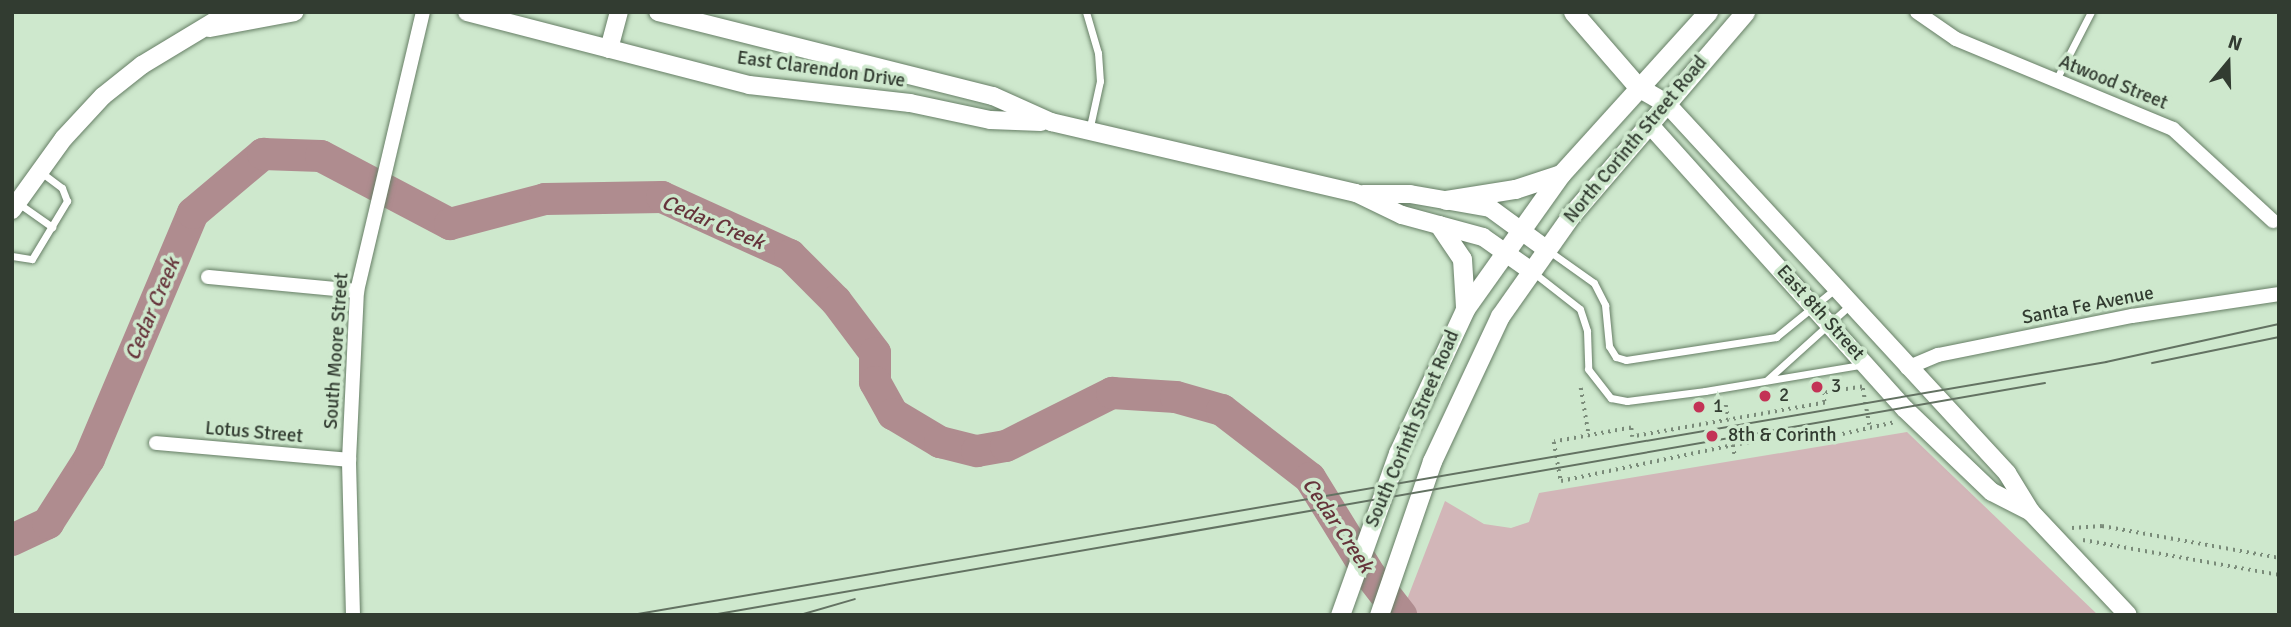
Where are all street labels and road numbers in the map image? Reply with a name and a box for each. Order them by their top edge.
street label: East Clarendon Drive [735,47,907,93]
street label: Atwood Street [2055,51,2171,115]
street label: North Corinth Street Road [1559,52,1713,228]
street label: East 8th Street [1771,261,1869,365]
street label: South Moore Street [320,272,354,430]
street label: Santa Fe Avenue [2020,282,2156,330]
street label: South Corinth Street Road [1361,327,1465,531]
street label: Lotus Street [204,417,304,449]

